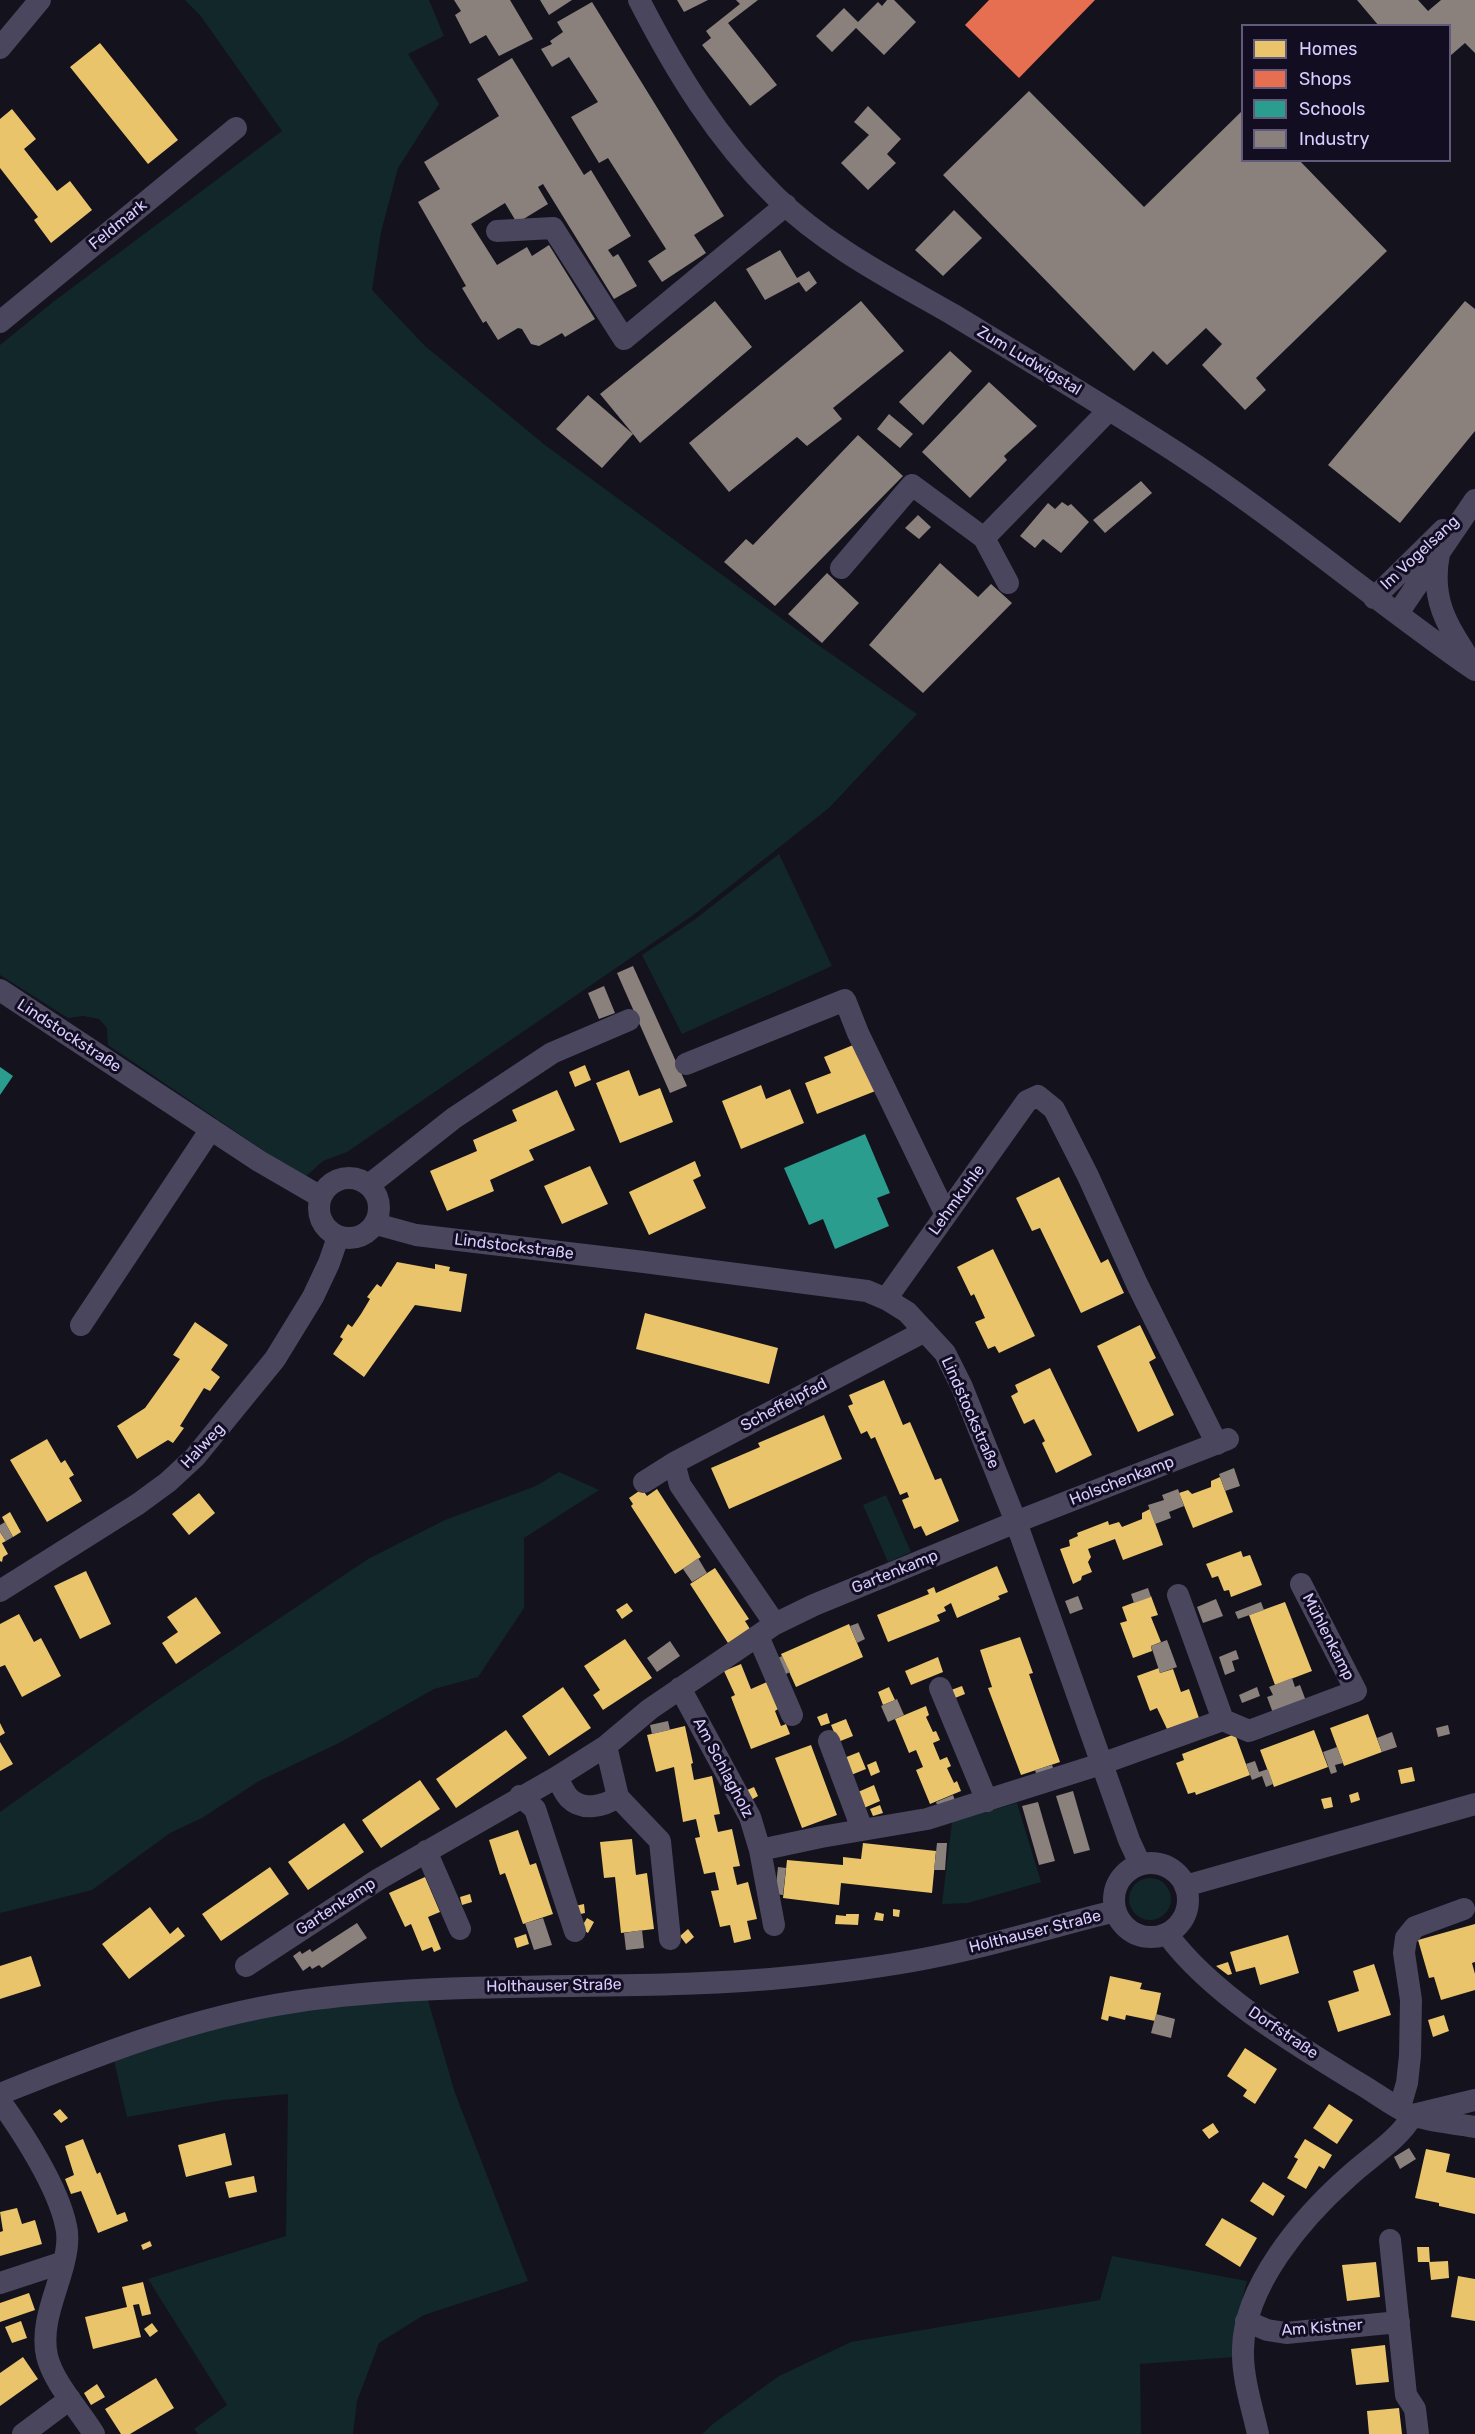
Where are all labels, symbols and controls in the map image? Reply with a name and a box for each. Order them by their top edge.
legend [1241,24,1451,162]
text: Homes [1299,38,1357,60]
text: Shops [1299,68,1351,90]
text: Schools [1299,98,1365,120]
text: Industry [1299,128,1369,150]
street label: Feldmark [85,196,151,254]
street label: Zum Ludwigstal [973,322,1085,400]
street label: Im Vogelsang [1377,512,1463,594]
street label: Lindstockstraße [13,995,125,1077]
street label: Lehmkuhle [925,1161,989,1239]
street label: Lindstockstraße [453,1230,575,1264]
street label: Lindstockstraße [937,1354,1003,1472]
street label: Scheffelpfad [738,1374,830,1436]
street label: Halweg [177,1419,229,1473]
street label: Holschenkamp [1067,1452,1177,1510]
street label: Gartenkamp [849,1546,941,1598]
street label: Mühlenkamp [1298,1590,1358,1684]
street label: Am Schlagholz [689,1715,757,1821]
street label: Gartenkamp [292,1874,380,1940]
street label: Holthauser Straße [967,1906,1103,1958]
street label: Holthauser Straße [486,1975,622,1997]
street label: Dorfstraße [1244,2003,1322,2063]
street label: Am Kistner [1281,2316,1363,2340]

